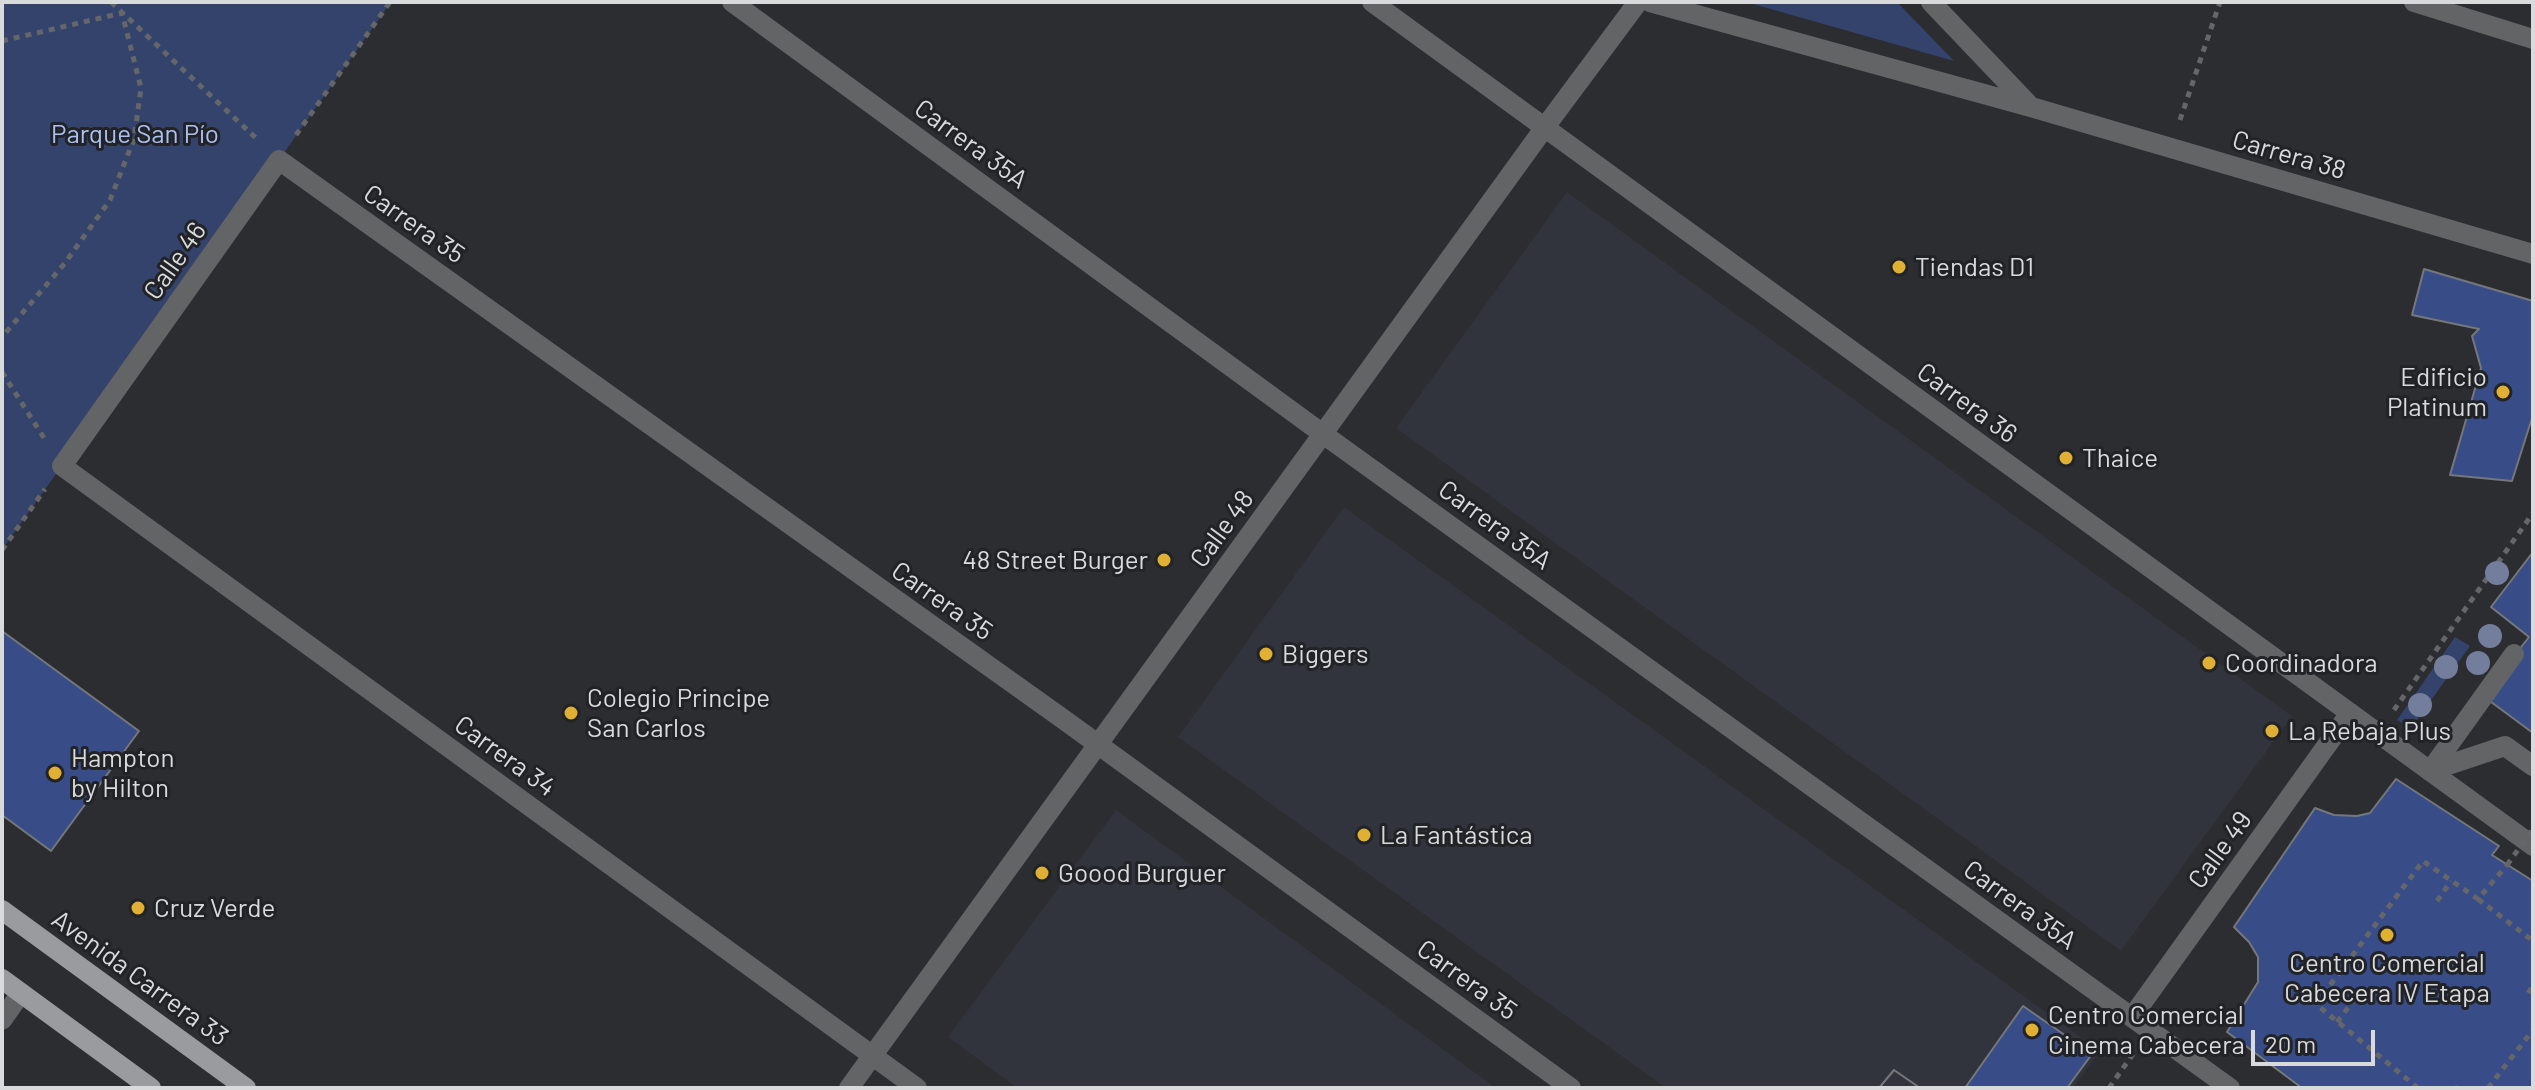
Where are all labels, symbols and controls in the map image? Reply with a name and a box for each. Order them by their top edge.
street label: Carrera 35A [908,93,1034,195]
park label: Parque San Pío [51,118,219,150]
street label: Carrera 38 [2229,124,2349,186]
street label: Carrera 35 [357,178,471,270]
street label: Calle 46 [137,216,213,306]
place label: Tiendas D1 [1915,251,2034,283]
marker: Tiendas D1 [1890,258,1908,276]
street label: Carrera 36 [1911,356,2023,450]
place label: Edificio Platinum [2387,361,2487,422]
marker: Edificio Platinum [2494,383,2512,401]
place label: Thaice [2082,442,2158,474]
marker: Thaice [2057,449,2075,467]
street label: Carrera 35A [1432,474,1558,576]
street label: Calle 48 [1184,484,1260,574]
place label: 48 Street Burger [962,544,1148,576]
marker: 48 Street Burger [1155,551,1173,569]
street label: Carrera 35 [885,555,999,647]
place label: Biggers [1282,638,1369,670]
marker: Biggers [1257,645,1275,663]
place label: Coordinadora [2225,647,2378,679]
marker: Coordinadora [2200,654,2218,672]
place label: Colegio Principe San Carlos [587,682,770,744]
marker: Colegio Principe San Carlos [562,704,580,722]
street label: Carrera 34 [448,709,562,803]
place label: La Rebaja Plus [2288,715,2451,747]
marker: La Rebaja Plus [2263,722,2281,740]
place label: Hampton by Hilton [71,742,174,804]
marker: Hampton by Hilton [46,764,64,782]
street label: Calle 49 [2182,805,2258,895]
place label: La Fantástica [1380,819,1533,851]
marker: La Fantástica [1355,826,1373,844]
street label: Carrera 35A [1957,854,2083,956]
place label: Goood Burguer [1058,857,1226,889]
marker: Goood Burguer [1033,864,1051,882]
place label: Cruz Verde [154,892,275,924]
marker: Cruz Verde [129,899,147,917]
street label: Avenida Carrera 33 [46,904,234,1052]
marker: Centro Comercial Cabecera IV Etapa [2378,926,2396,944]
street label: Carrera 35 [1411,933,1523,1027]
place label: Centro Comercial Cabecera IV Etapa [2284,947,2490,1008]
place label: Centro Comercial Cinema Cabecera [2048,999,2245,1060]
scale bar [2255,1014,2379,1064]
marker: Centro Comercial Cinema Cabecera [2023,1021,2041,1039]
text: 20 m [2265,1029,2316,1058]

